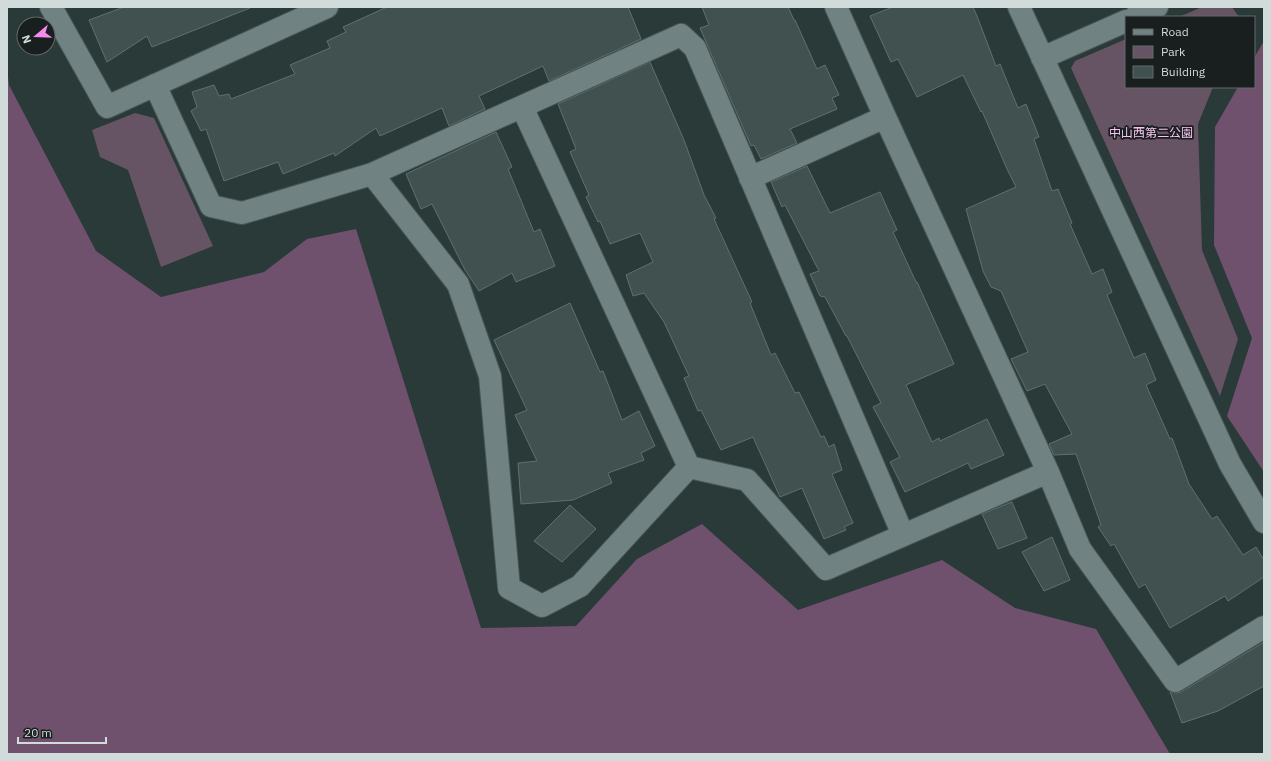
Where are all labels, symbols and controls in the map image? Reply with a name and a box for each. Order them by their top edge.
north arrow [16,16,56,56]
legend [1125,16,1255,88]
text: Road [1161,24,1189,39]
text: N [19,33,34,45]
text: Park [1161,44,1186,59]
text: Building [1161,64,1206,79]
park label: 中山西第二公園 [1109,125,1193,140]
scale bar [18,719,106,745]
text: 20 m [24,725,52,740]

